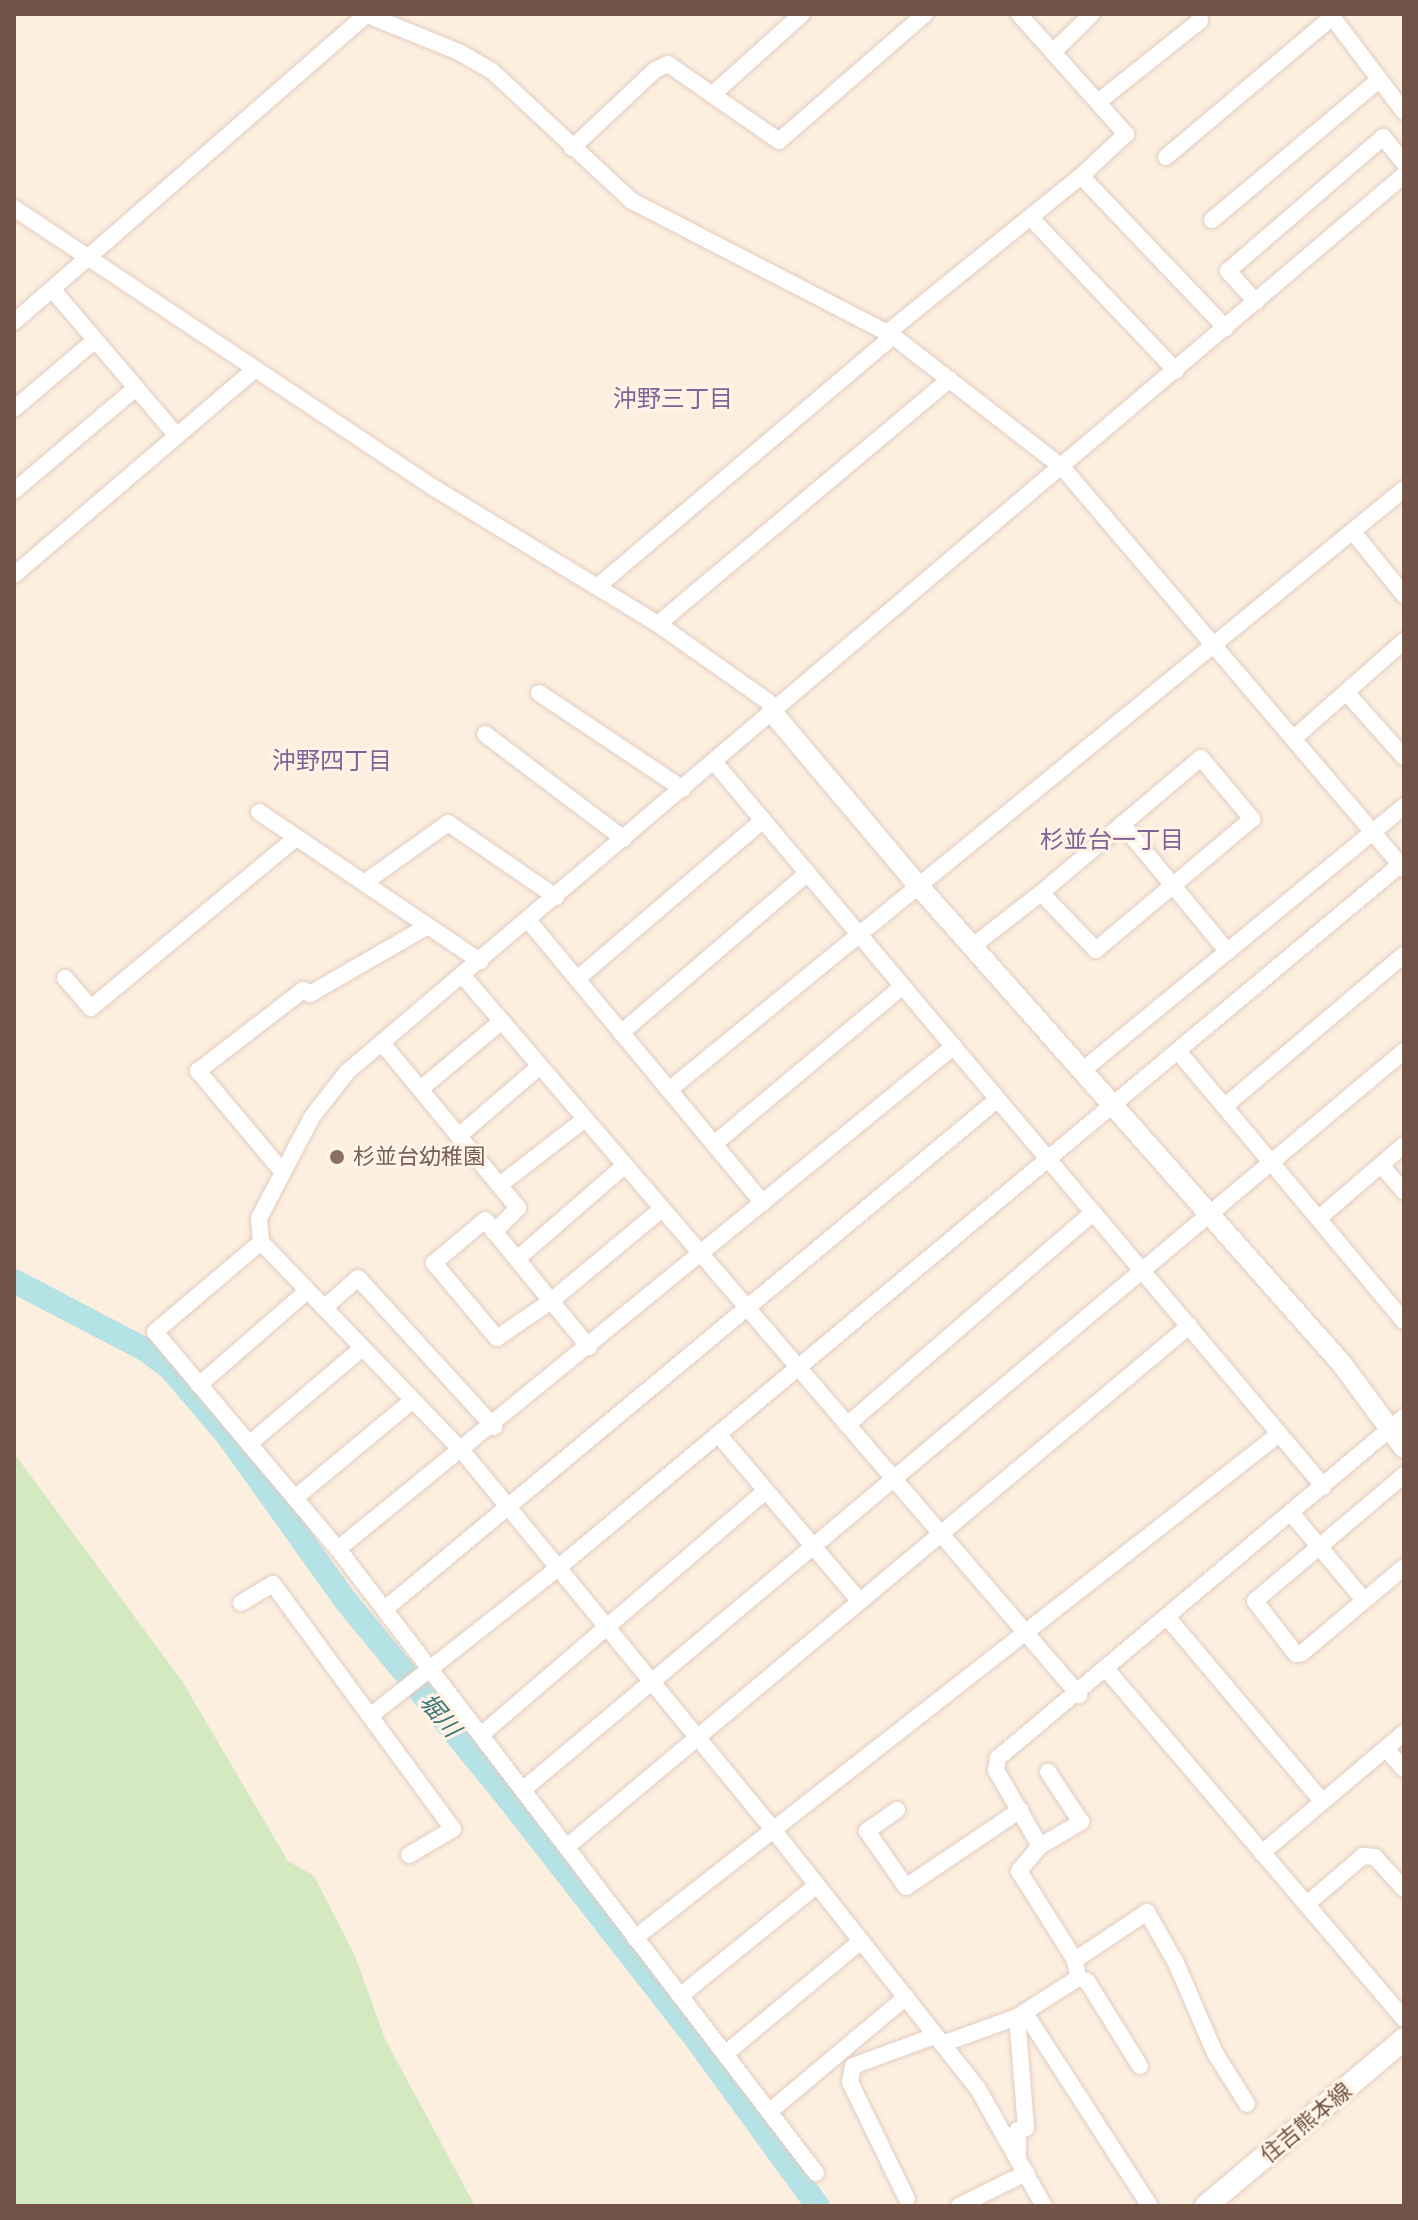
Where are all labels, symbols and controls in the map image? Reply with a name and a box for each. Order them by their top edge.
district label: 沖野三丁目 [613,385,733,413]
district label: 沖野四丁目 [272,747,392,775]
district label: 杉並台一丁目 [1040,826,1184,854]
place label: 杉並台幼稚園 [353,1144,485,1170]
marker: 杉並台幼稚園 [328,1148,346,1166]
water label: 堀川 [414,1687,466,1743]
street label: 住吉熊本線 [1255,2078,1357,2168]

